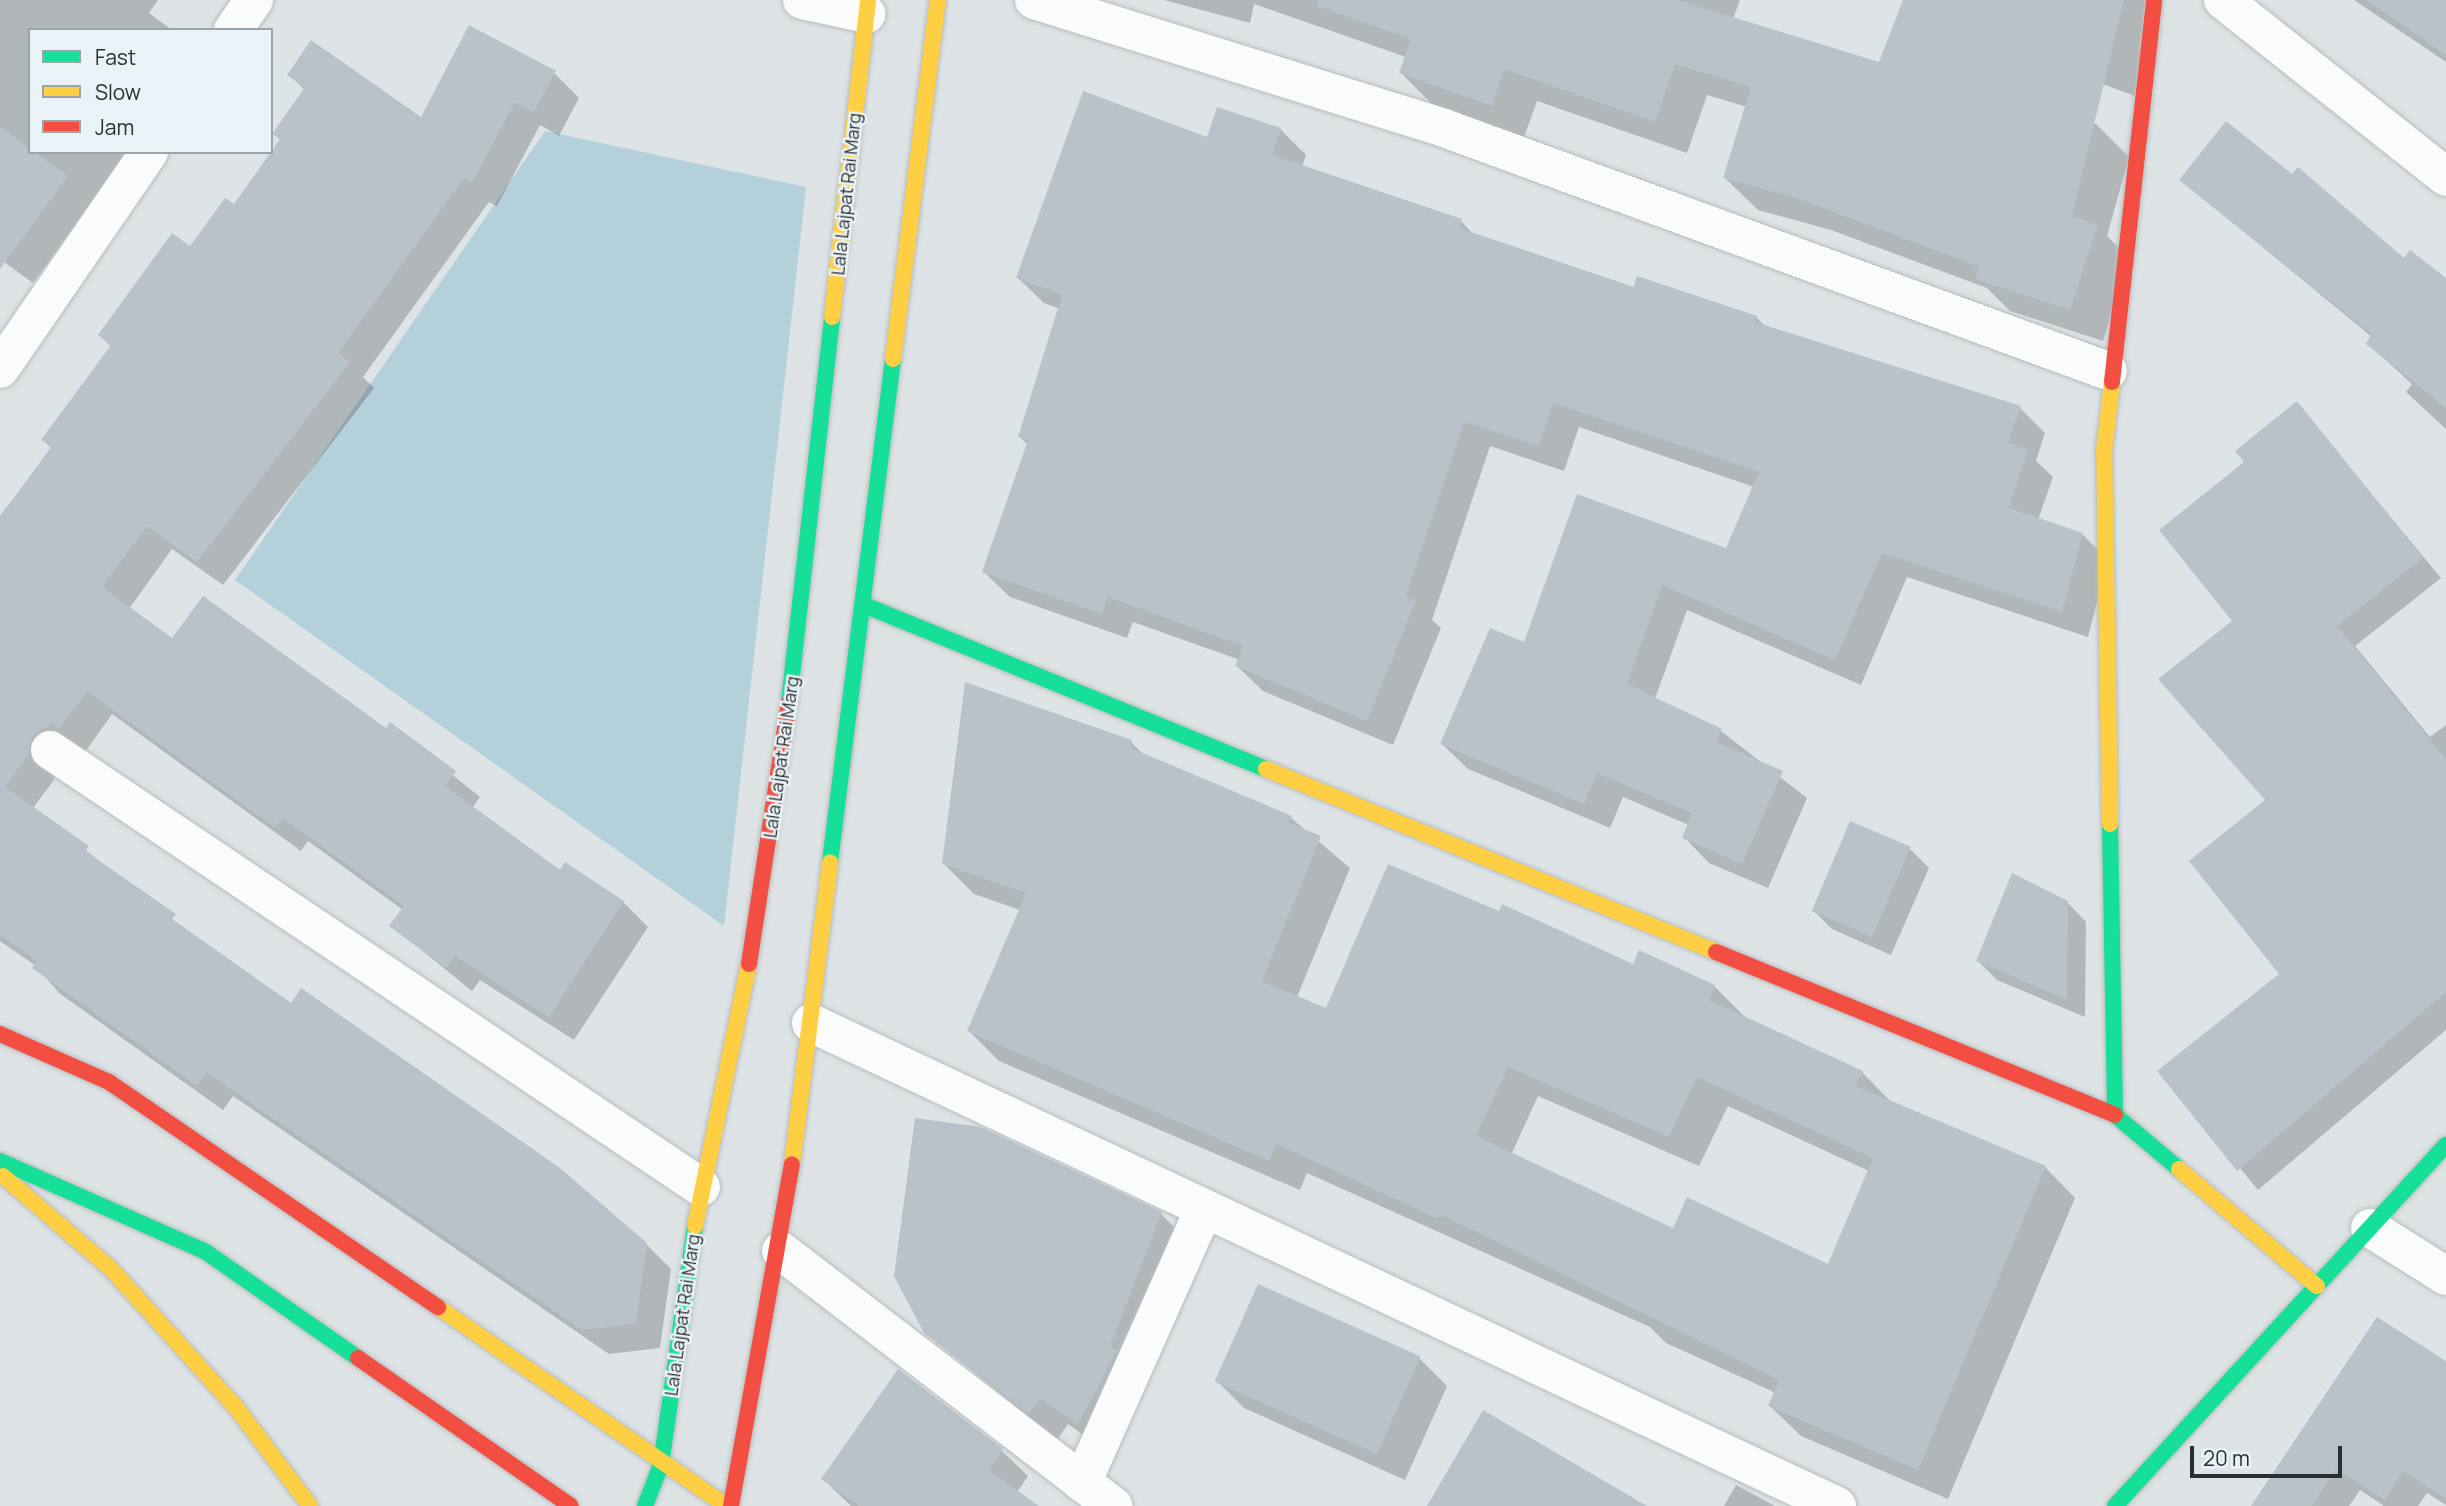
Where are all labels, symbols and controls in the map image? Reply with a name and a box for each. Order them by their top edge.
legend [28,28,273,154]
text: Fast [95,43,136,71]
text: Slow [95,78,141,106]
street label: Lala Lajpat Rai Marg [827,112,865,276]
text: Jam [95,113,134,141]
street label: Lala Lajpat Rai Marg [759,675,803,839]
street label: Lala Lajpat Rai Marg [660,1233,704,1397]
scale bar [2194,1432,2346,1476]
text: 20 m [2203,1444,2250,1472]

